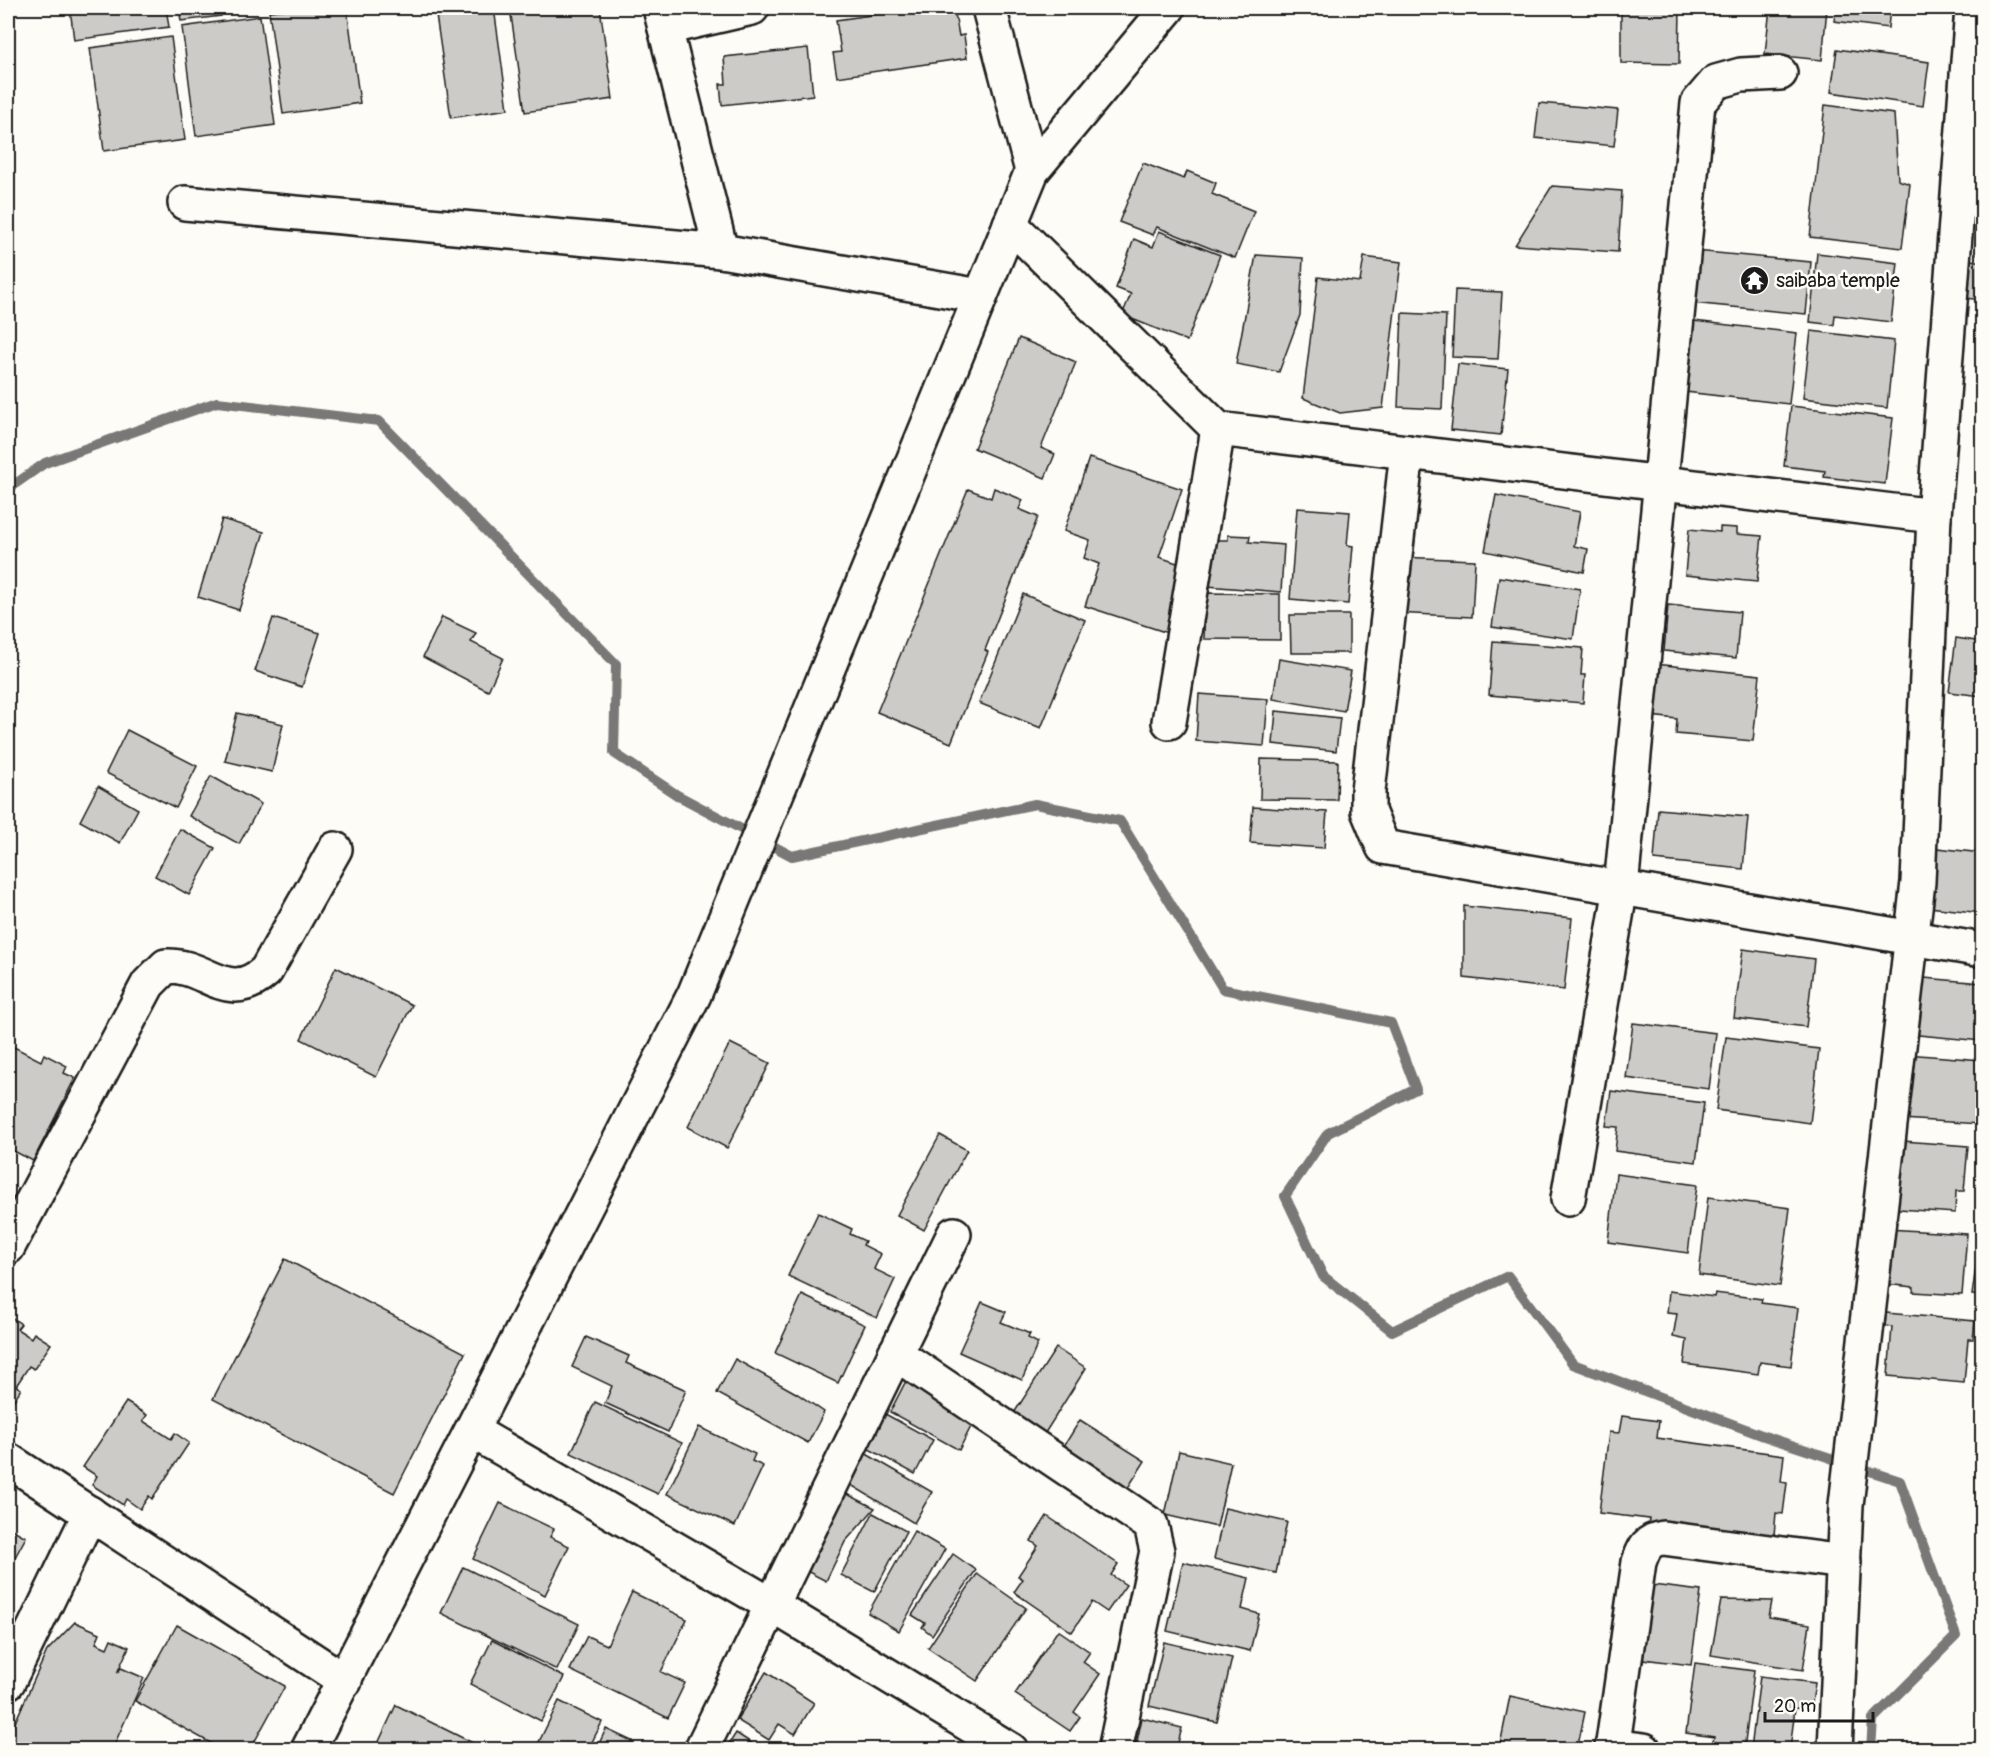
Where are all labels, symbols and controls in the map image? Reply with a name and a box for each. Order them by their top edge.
temple icon: saibaba temple [1739,264,1771,296]
place label: saibaba temple [1776,268,1900,293]
scale bar [1765,1685,1873,1723]
text: 20 m [1774,1695,1816,1718]

